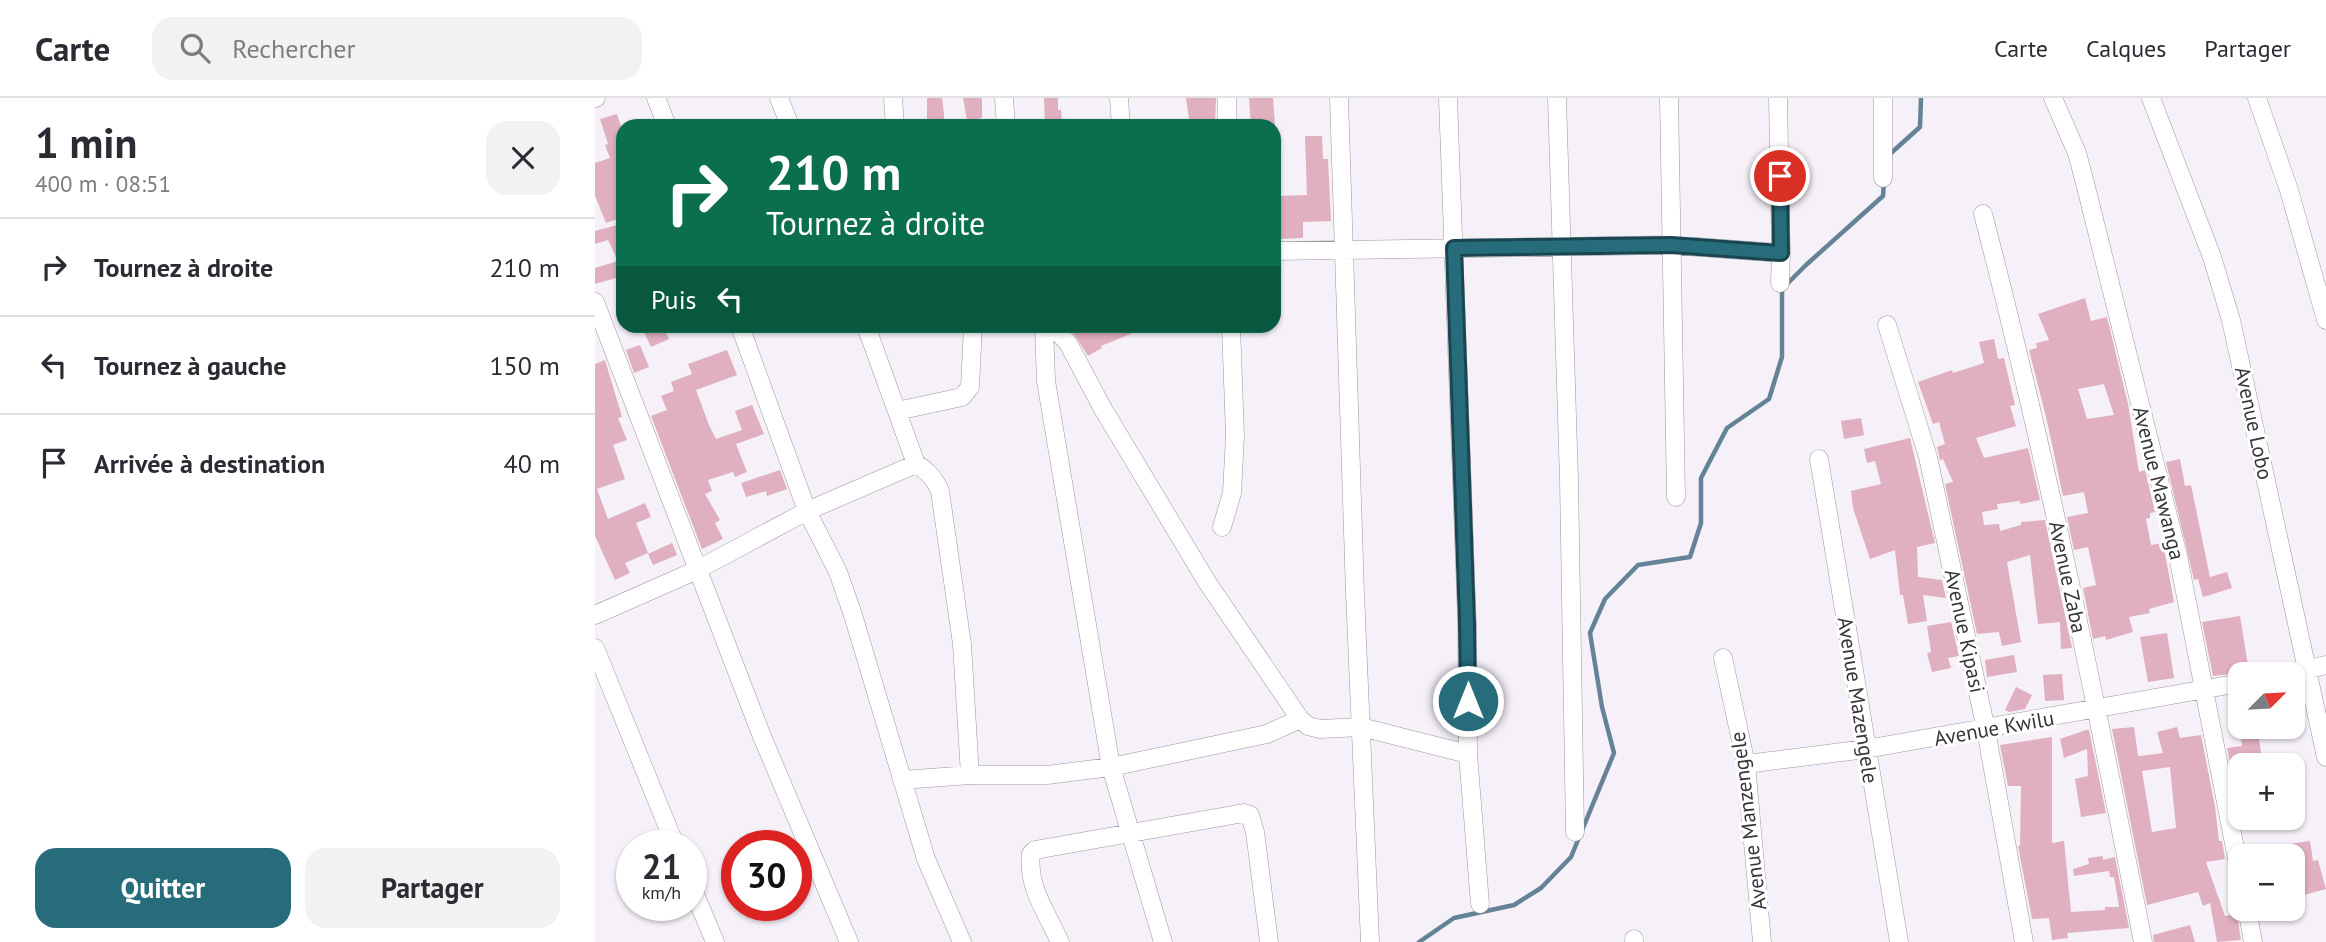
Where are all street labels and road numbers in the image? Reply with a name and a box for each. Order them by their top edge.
street label: Avenue Lobo [2229,364,2279,482]
street label: Avenue Mawanga [2127,403,2191,563]
street label: Avenue Zaba [2043,518,2093,636]
street label: Avenue Kipasi [1939,567,1991,695]
street label: Avenue Mazengele [1832,615,1884,785]
street label: Avenue Kwilu [1932,704,2056,752]
street label: Avenue Manzengele [1724,730,1772,912]

